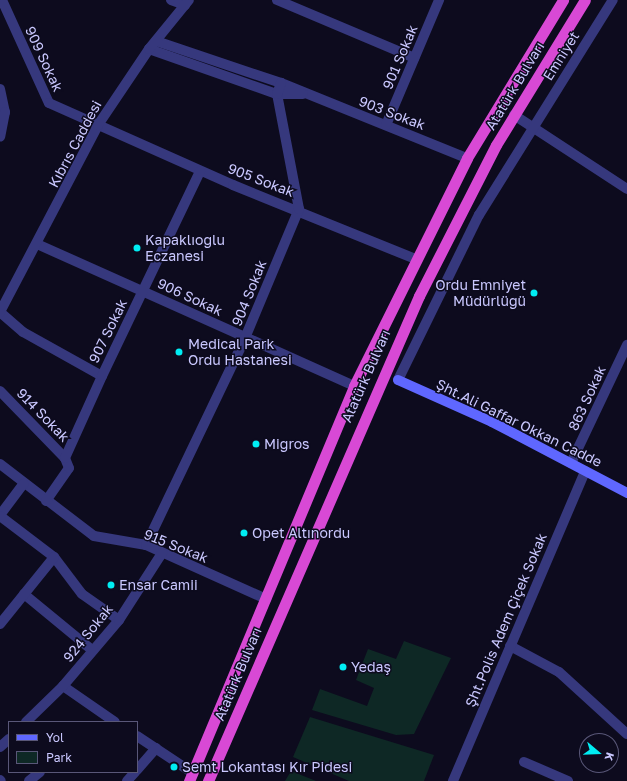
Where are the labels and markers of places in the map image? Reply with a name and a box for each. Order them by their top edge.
place label: Kapaklıoğlu Eczanesi [145,232,225,264]
marker: Kapaklıoğlu Eczanesi [132,243,142,253]
place label: Ordu Emniyet Müdürlüğü [435,277,526,310]
marker: Ordu Emniyet Müdürlüğü [529,288,539,298]
place label: Medical Park Ordu Hastanesi [188,336,292,368]
marker: Medical Park Ordu Hastanesi [173,346,185,358]
place label: Migros [264,436,310,452]
marker: Migros [251,439,261,449]
place label: Opet Altınordu [252,525,350,541]
marker: Opet Altınordu [239,528,249,538]
place label: Ensar Camii [119,577,198,593]
marker: Ensar Camii [106,580,116,590]
place label: Yedaş [351,659,391,675]
marker: Yedaş [338,662,348,672]
place label: Semt Lokantası Kır Pidesi [182,759,352,775]
marker: Semt Lokantası Kır Pidesi [169,762,179,772]

